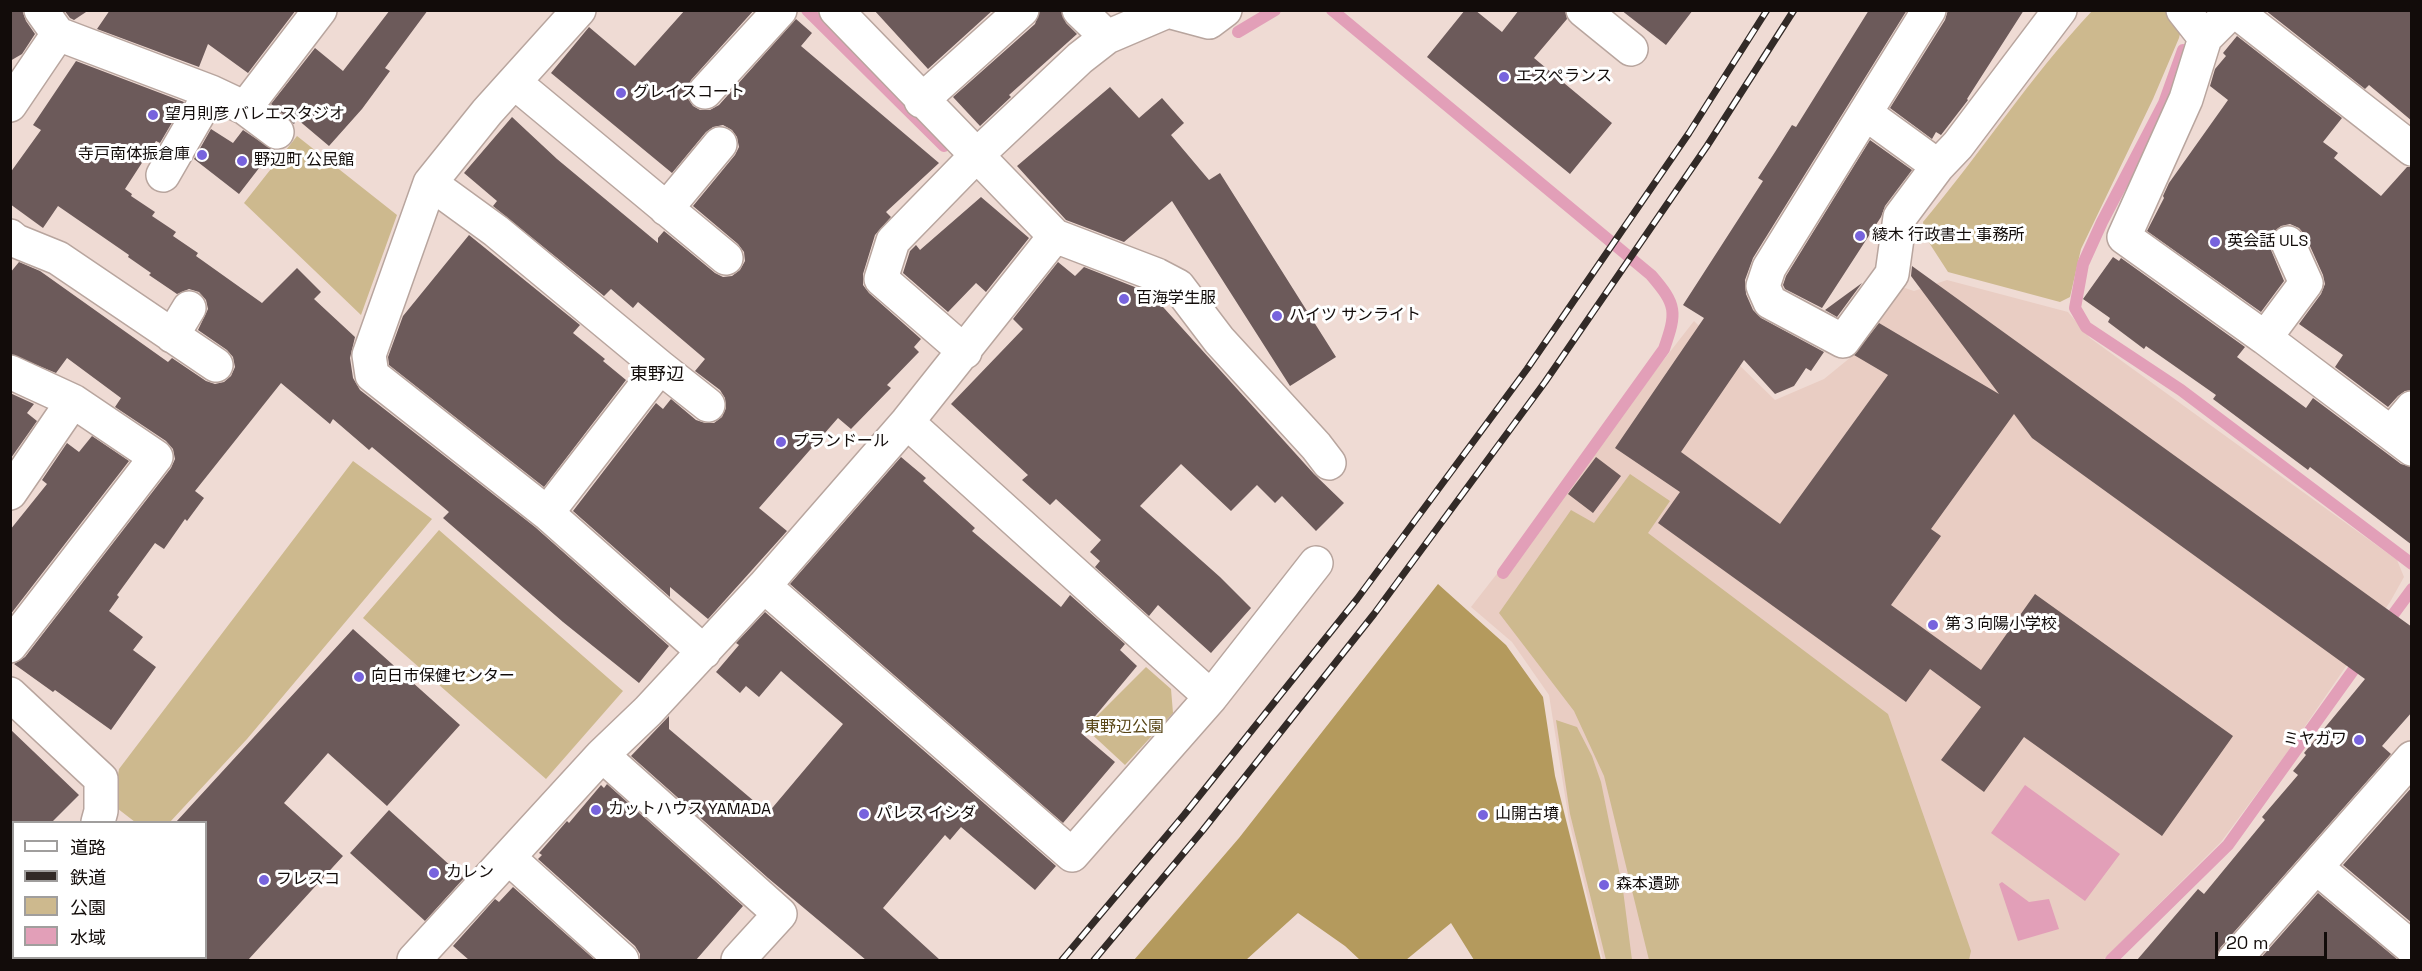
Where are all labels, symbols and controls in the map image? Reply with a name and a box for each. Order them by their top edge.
place label: エスぺランス [1516,67,1612,87]
marker: エスぺランス [1497,70,1511,84]
place label: グレイスコート [633,83,745,103]
marker: グレイスコート [614,86,628,100]
place label: 望月則彦 バレエスタジオ [165,105,345,125]
marker: 望月則彦 バレエスタジオ [146,108,160,122]
place label: 寺戸南体振倉庫 [78,145,190,165]
marker: 寺戸南体振倉庫 [195,148,209,162]
place label: 野辺町 公民館 [254,151,354,171]
marker: 野辺町 公民館 [235,154,249,168]
place label: 綾木 行政書士 事務所 [1872,226,2024,246]
marker: 綾木 行政書士 事務所 [1853,229,1867,243]
place label: 英会話 ULS [2227,232,2308,252]
marker: 英会話 ULS [2208,235,2222,249]
place label: 百海学生服 [1136,289,1216,309]
marker: 百海学生服 [1117,292,1131,306]
place label: ハイツ サンライト [1289,306,1421,326]
marker: ハイツ サンライト [1270,309,1284,323]
district label: 東野辺 [630,364,684,386]
place label: プランドール [793,432,889,452]
marker: プランドール [774,435,788,449]
place label: 第３向陽小学校 [1945,615,2057,635]
marker: 第３向陽小学校 [1926,618,1940,632]
place label: 向日市保健センター [371,667,515,687]
marker: 向日市保健センター [352,670,366,684]
park label: 東野辺公園 [1084,718,1164,738]
place label: ミヤガワ [2283,730,2347,750]
marker: ミヤガワ [2352,733,2366,747]
place label: カットハウス YAMADA [608,800,771,820]
marker: カットハウス YAMADA [589,803,603,817]
place label: パレス イシダ [876,804,976,824]
place label: 山開古墳 [1495,805,1559,825]
marker: パレス イシダ [857,807,871,821]
marker: 山開古墳 [1476,808,1490,822]
legend [12,821,207,959]
text: 道路 [70,836,106,859]
place label: カレン [446,863,494,883]
text: 鉄道 [70,866,106,889]
marker: カレン [427,866,441,880]
place label: フレスコ [276,870,340,890]
marker: フレスコ [257,873,271,887]
place label: 森本遺跡 [1616,875,1680,895]
marker: 森本遺跡 [1597,878,1611,892]
text: 公園 [70,896,106,919]
scale bar [2218,920,2330,958]
text: 水域 [70,926,106,949]
text: 20 m [2226,931,2269,954]

